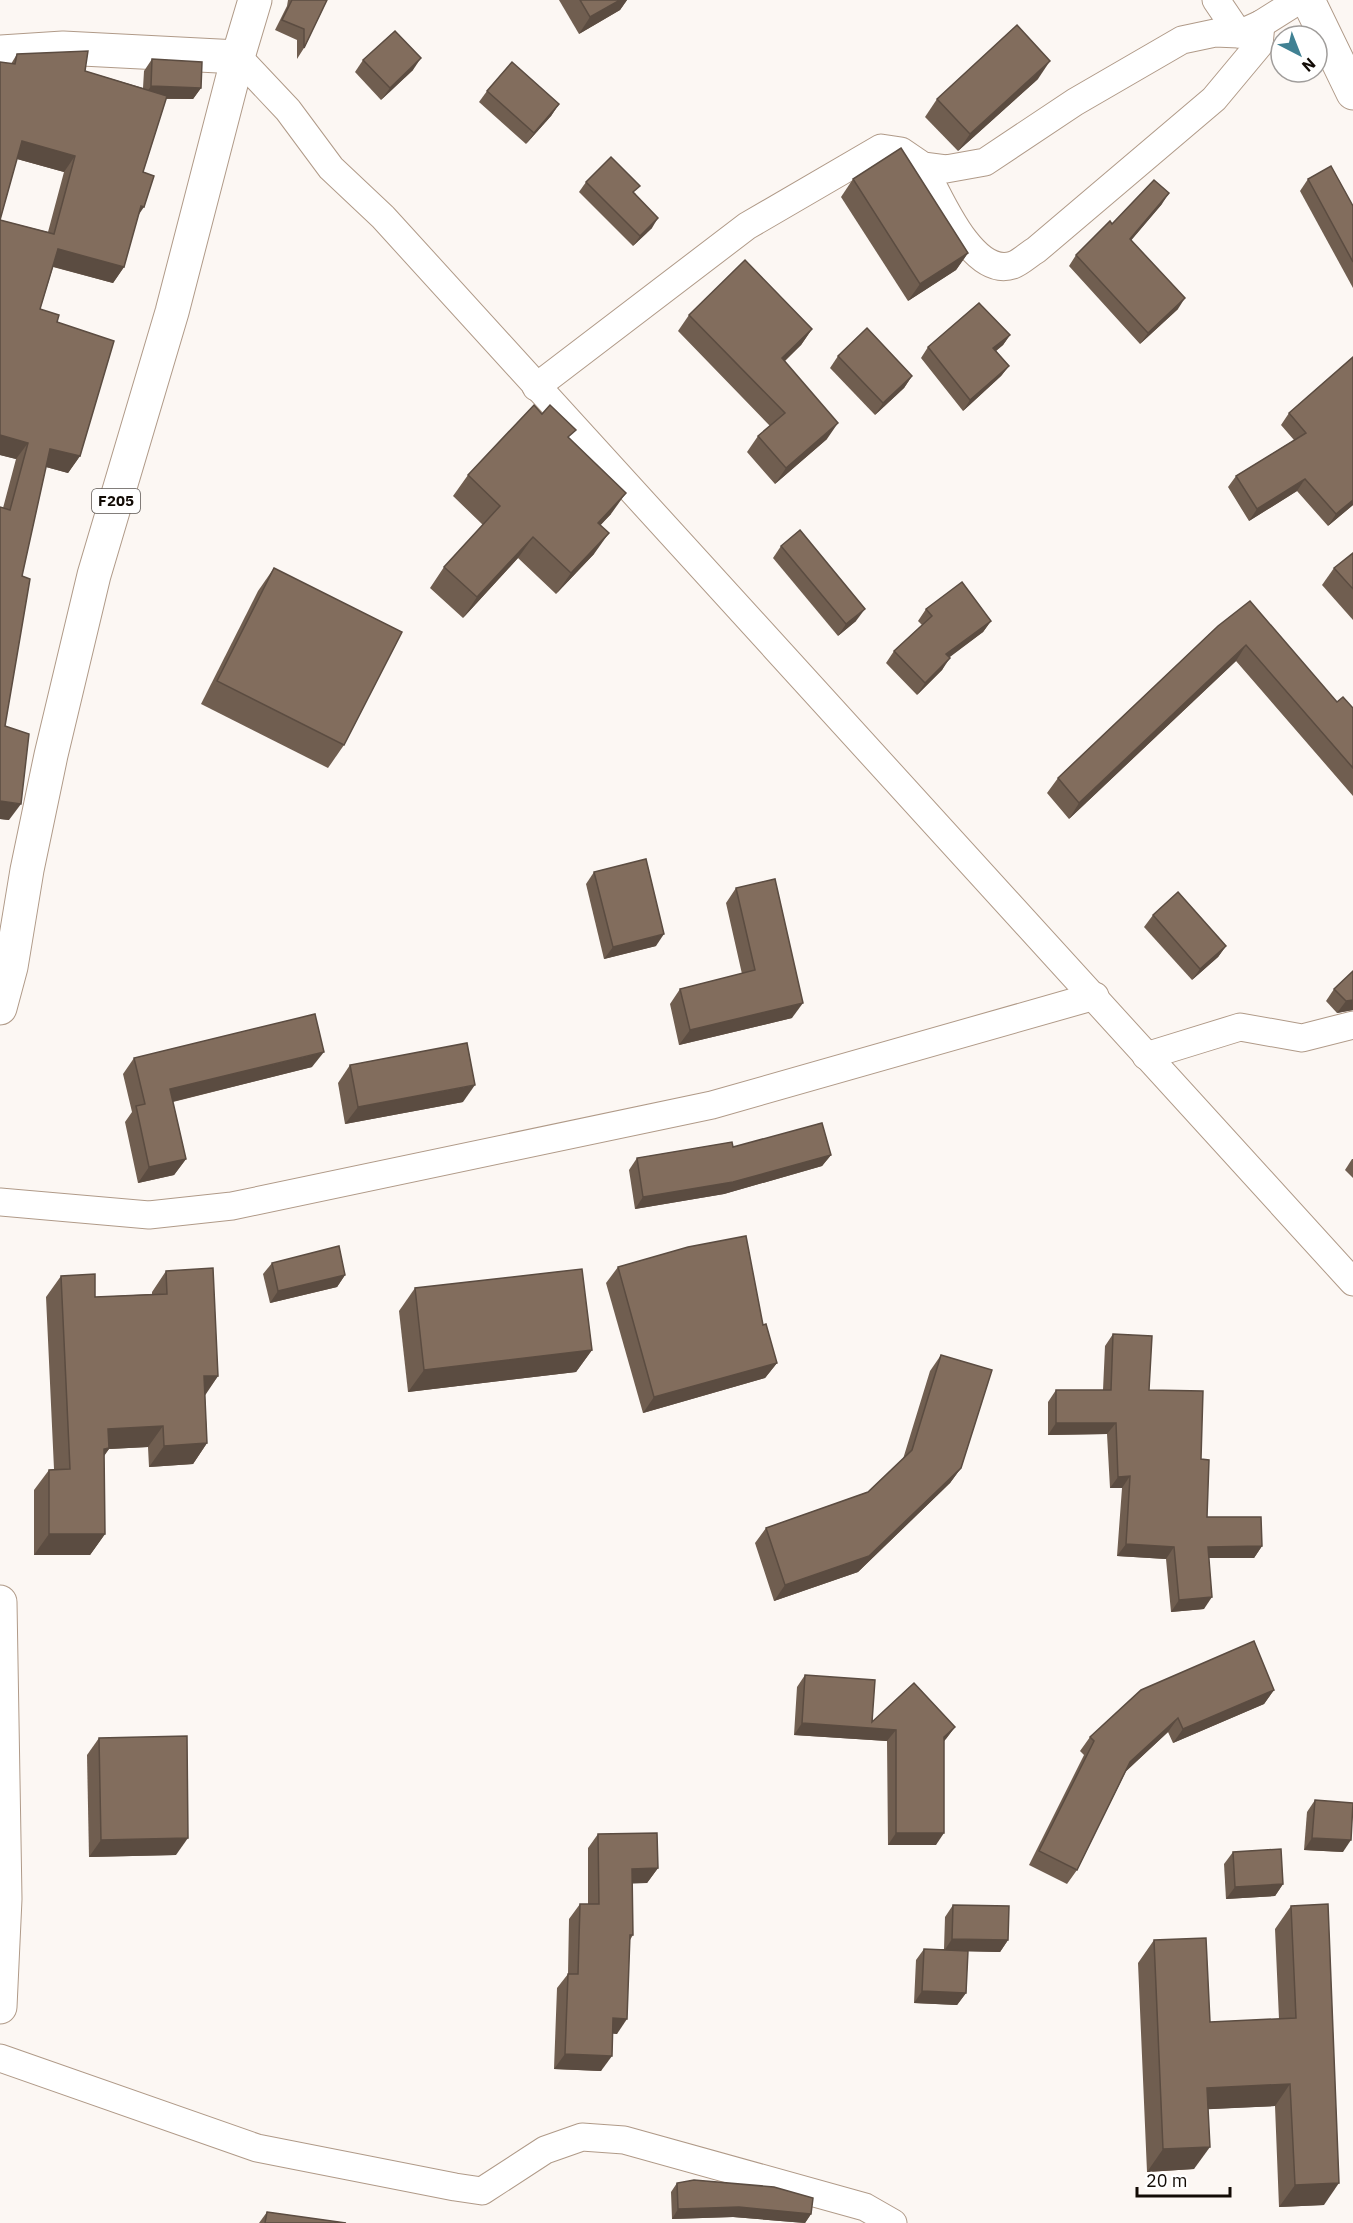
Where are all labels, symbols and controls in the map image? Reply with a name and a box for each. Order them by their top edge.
north arrow [1269,24,1329,84]
text: N [1298,54,1320,76]
road number: F205 [92,489,140,513]
scale bar [1137,2160,1230,2198]
text: 20 m [1146,2169,1188,2192]

